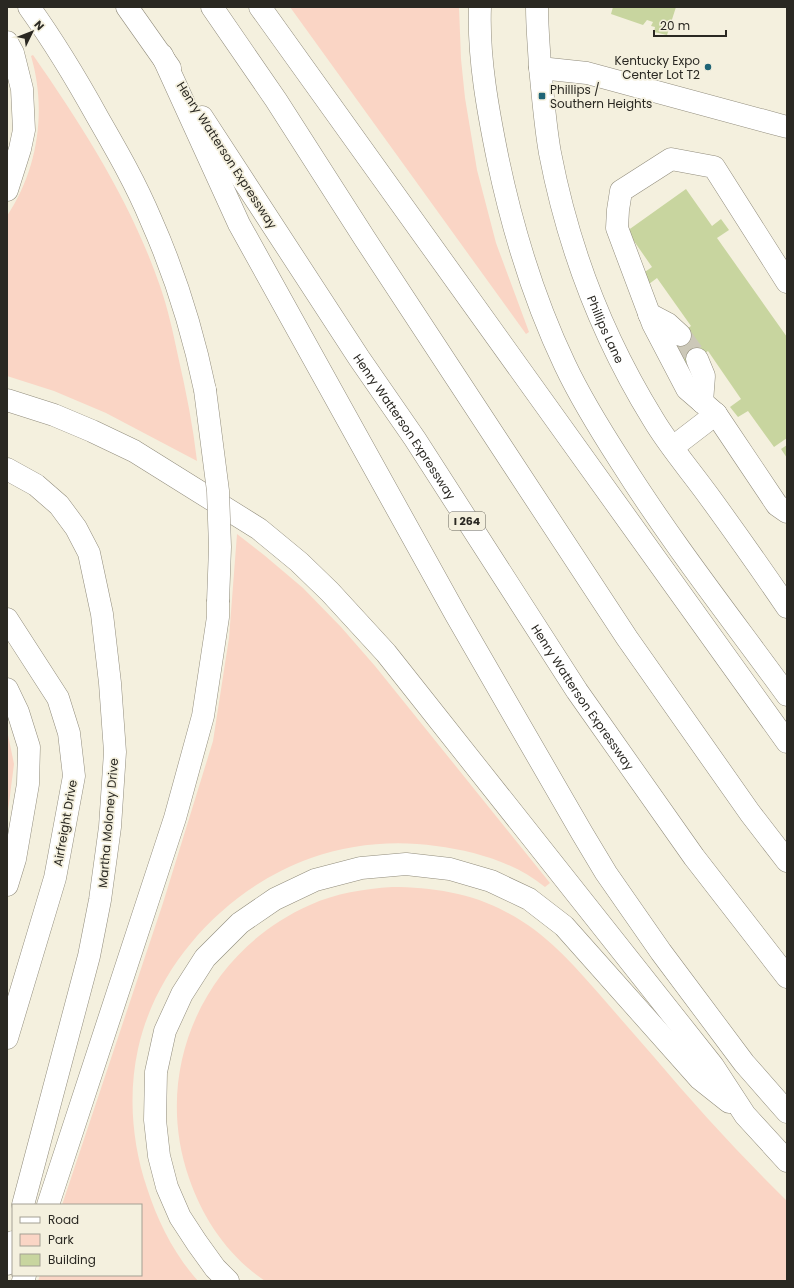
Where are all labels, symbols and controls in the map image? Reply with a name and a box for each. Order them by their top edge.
north arrow [12,12,52,52]
scale bar [654,12,726,38]
text: N [31,17,48,34]
text: 20 m [660,17,690,34]
place label: Kentucky Expo Center Lot T2 [615,52,700,83]
marker: Kentucky Expo Center Lot T2 [703,62,713,72]
street label: Henry Watterson Expressway [173,78,281,232]
place label: Phillips / Southern Heights [550,81,652,112]
marker: Phillips / Southern Heights [537,91,547,101]
street label: Phillips Lane [584,293,629,366]
street label: Henry Watterson Expressway [350,350,460,503]
road number: I 264 [449,512,485,530]
street label: Henry Watterson Expressway [528,621,639,773]
street label: Martha Moloney Drive [94,757,122,889]
street label: Airfreight Drive [49,778,81,868]
legend [12,1204,142,1276]
text: Road [48,1211,79,1228]
text: Park [48,1231,75,1248]
text: Building [48,1251,96,1268]

